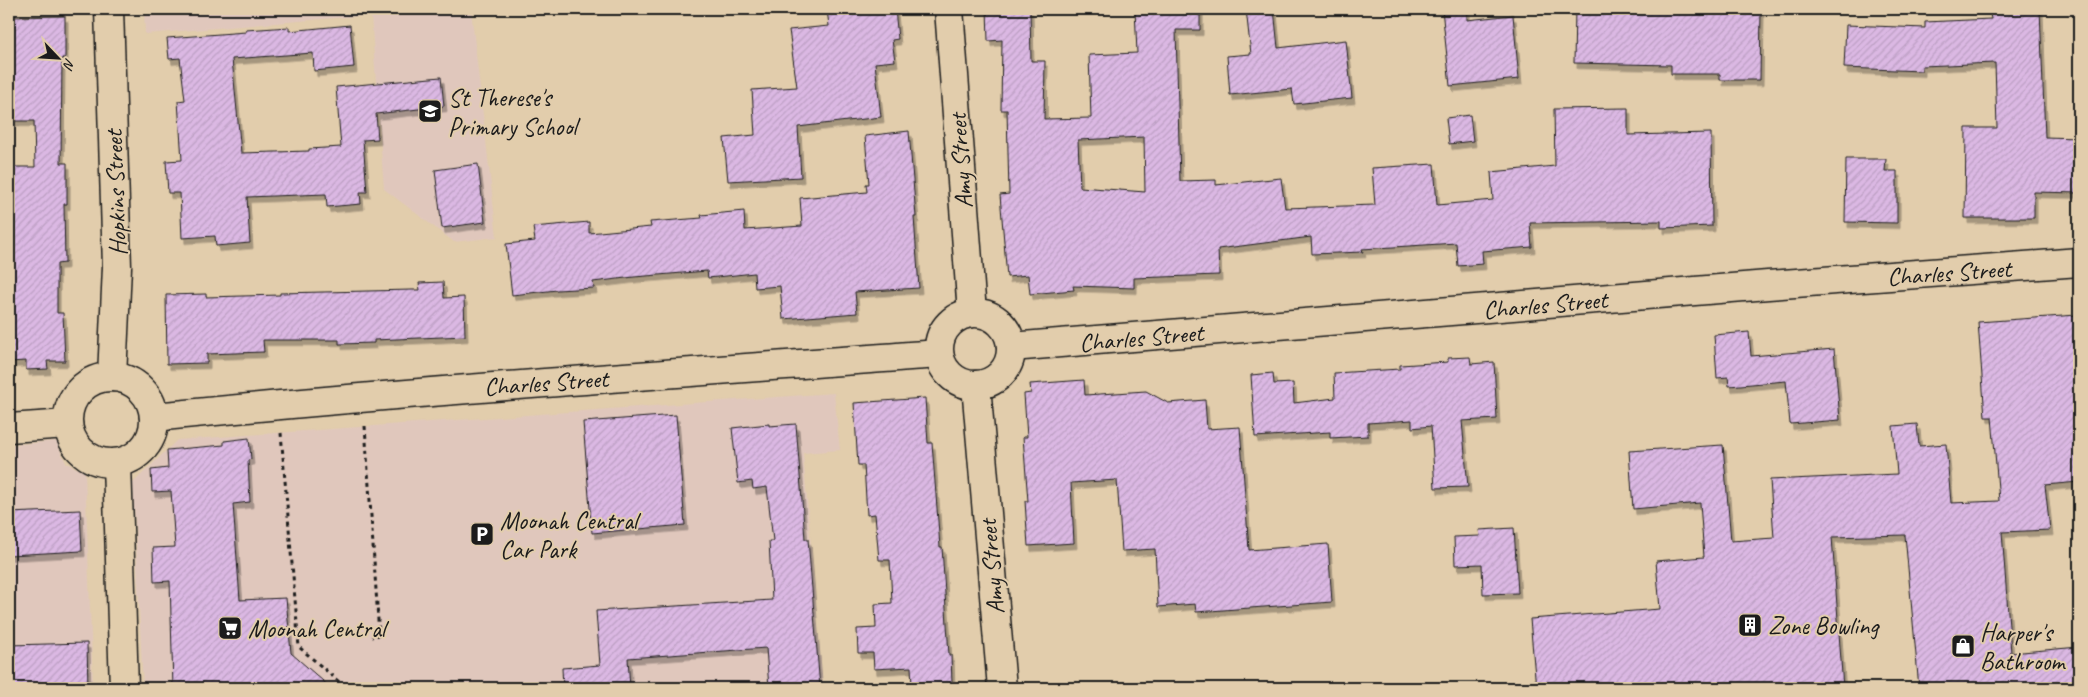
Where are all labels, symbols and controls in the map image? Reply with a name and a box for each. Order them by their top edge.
north arrow [32,32,82,82]
text: N [59,56,79,73]
place label: St Therese's Primary School [448,82,581,143]
school or university icon: St Therese's Primary School [417,98,443,124]
street label: Amy Street [942,110,980,209]
street label: Hopkins Street [98,127,134,256]
street label: Charles Street [1886,253,2015,293]
street label: Charles Street [1482,283,1611,326]
street label: Charles Street [1078,316,1207,359]
street label: Charles Street [483,363,612,403]
place label: Moonah Central Car Park [500,505,642,566]
street label: Amy Street [972,515,1012,616]
parking icon: Moonah Central Car Park [469,521,495,547]
place label: Zone Bowling [1768,610,1880,642]
building icon: Zone Bowling [1737,612,1763,638]
place label: Moonah Central [248,613,390,645]
supermarket icon: Moonah Central [217,615,243,641]
place label: Harper's Bathroom [1980,617,2066,678]
shop icon: Harper's Bathroom [1950,633,1976,659]

